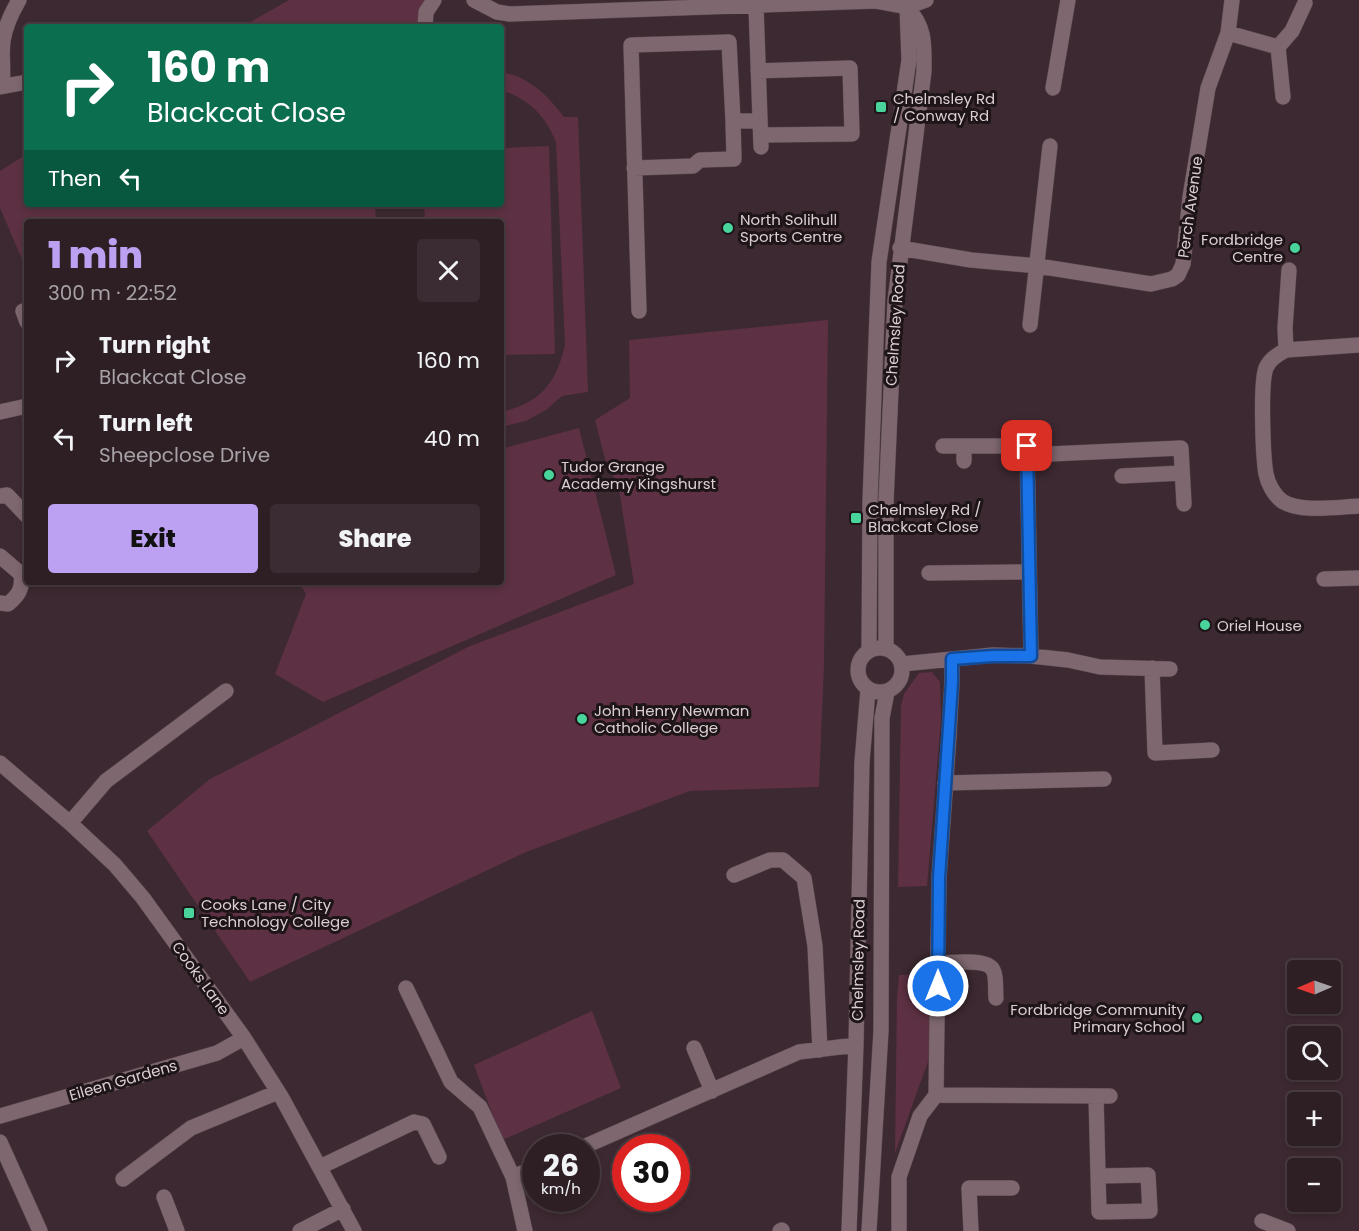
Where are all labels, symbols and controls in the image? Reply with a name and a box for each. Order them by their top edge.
text: 160 m [147,38,270,97]
icon: right [48,48,126,126]
place label: Chelmsley Rd / Conway Rd [893,88,995,126]
text: Blackcat Close [147,94,346,131]
marker: Chelmsley Rd / Conway Rd [874,100,888,114]
street label: Perch Avenue [1172,155,1208,259]
icon: left [114,162,147,195]
text: Then [48,163,102,194]
place label: North Solihull Sports Centre [740,209,842,247]
marker: North Solihull Sports Centre [721,221,735,235]
place label: Fordbridge Centre [1201,229,1283,267]
text: 1 min [48,230,143,281]
button: close [417,239,480,302]
marker: Fordbridge Centre [1288,241,1302,255]
street label: Chelmsley Road [880,263,910,387]
text: 300 m · 22:52 [48,279,177,307]
text: Turn right [99,330,210,361]
icon: right [48,344,81,377]
text: 160 m [417,345,480,376]
text: Blackcat Close [99,363,246,391]
text: Turn left [99,408,193,439]
pin [1001,420,1052,471]
icon: left [48,422,81,455]
text: 40 m [424,423,480,454]
icon: arrive [1010,429,1043,462]
text: Sheepclose Drive [99,441,270,469]
place label: Tudor Grange Academy Kingshurst [561,456,716,494]
marker: Tudor Grange Academy Kingshurst [542,468,556,482]
place label: Chelmsley Rd / Blackcat Close [868,499,981,537]
button: Exit [48,504,258,573]
button: Share [270,504,480,573]
marker: Chelmsley Rd / Blackcat Close [849,511,863,525]
place label: Oriel House [1217,615,1302,636]
marker: Oriel House [1198,618,1212,632]
place label: John Henry Newman Catholic College [594,700,749,738]
marker: John Henry Newman Catholic College [575,712,589,726]
place label: Cooks Lane / City Technology College [201,894,350,932]
street label: Chelmsley Road [846,899,870,1021]
marker: Cooks Lane / City Technology College [182,906,196,920]
street label: Cooks Lane [167,937,235,1019]
position arrow [906,954,970,1018]
north arrow [1287,960,1341,1014]
map controls [1287,960,1341,1212]
place label: Fordbridge Community Primary School [1010,999,1186,1037]
marker: Fordbridge Community Primary School [1190,1011,1204,1025]
button: search [1287,1026,1341,1080]
street label: Eileen Gardens [66,1054,180,1105]
button: + [1287,1092,1341,1146]
speed limit sign: 30 [612,1134,690,1212]
text: 26 [543,1144,579,1187]
button: − [1287,1158,1341,1212]
text: km/h [541,1178,581,1199]

